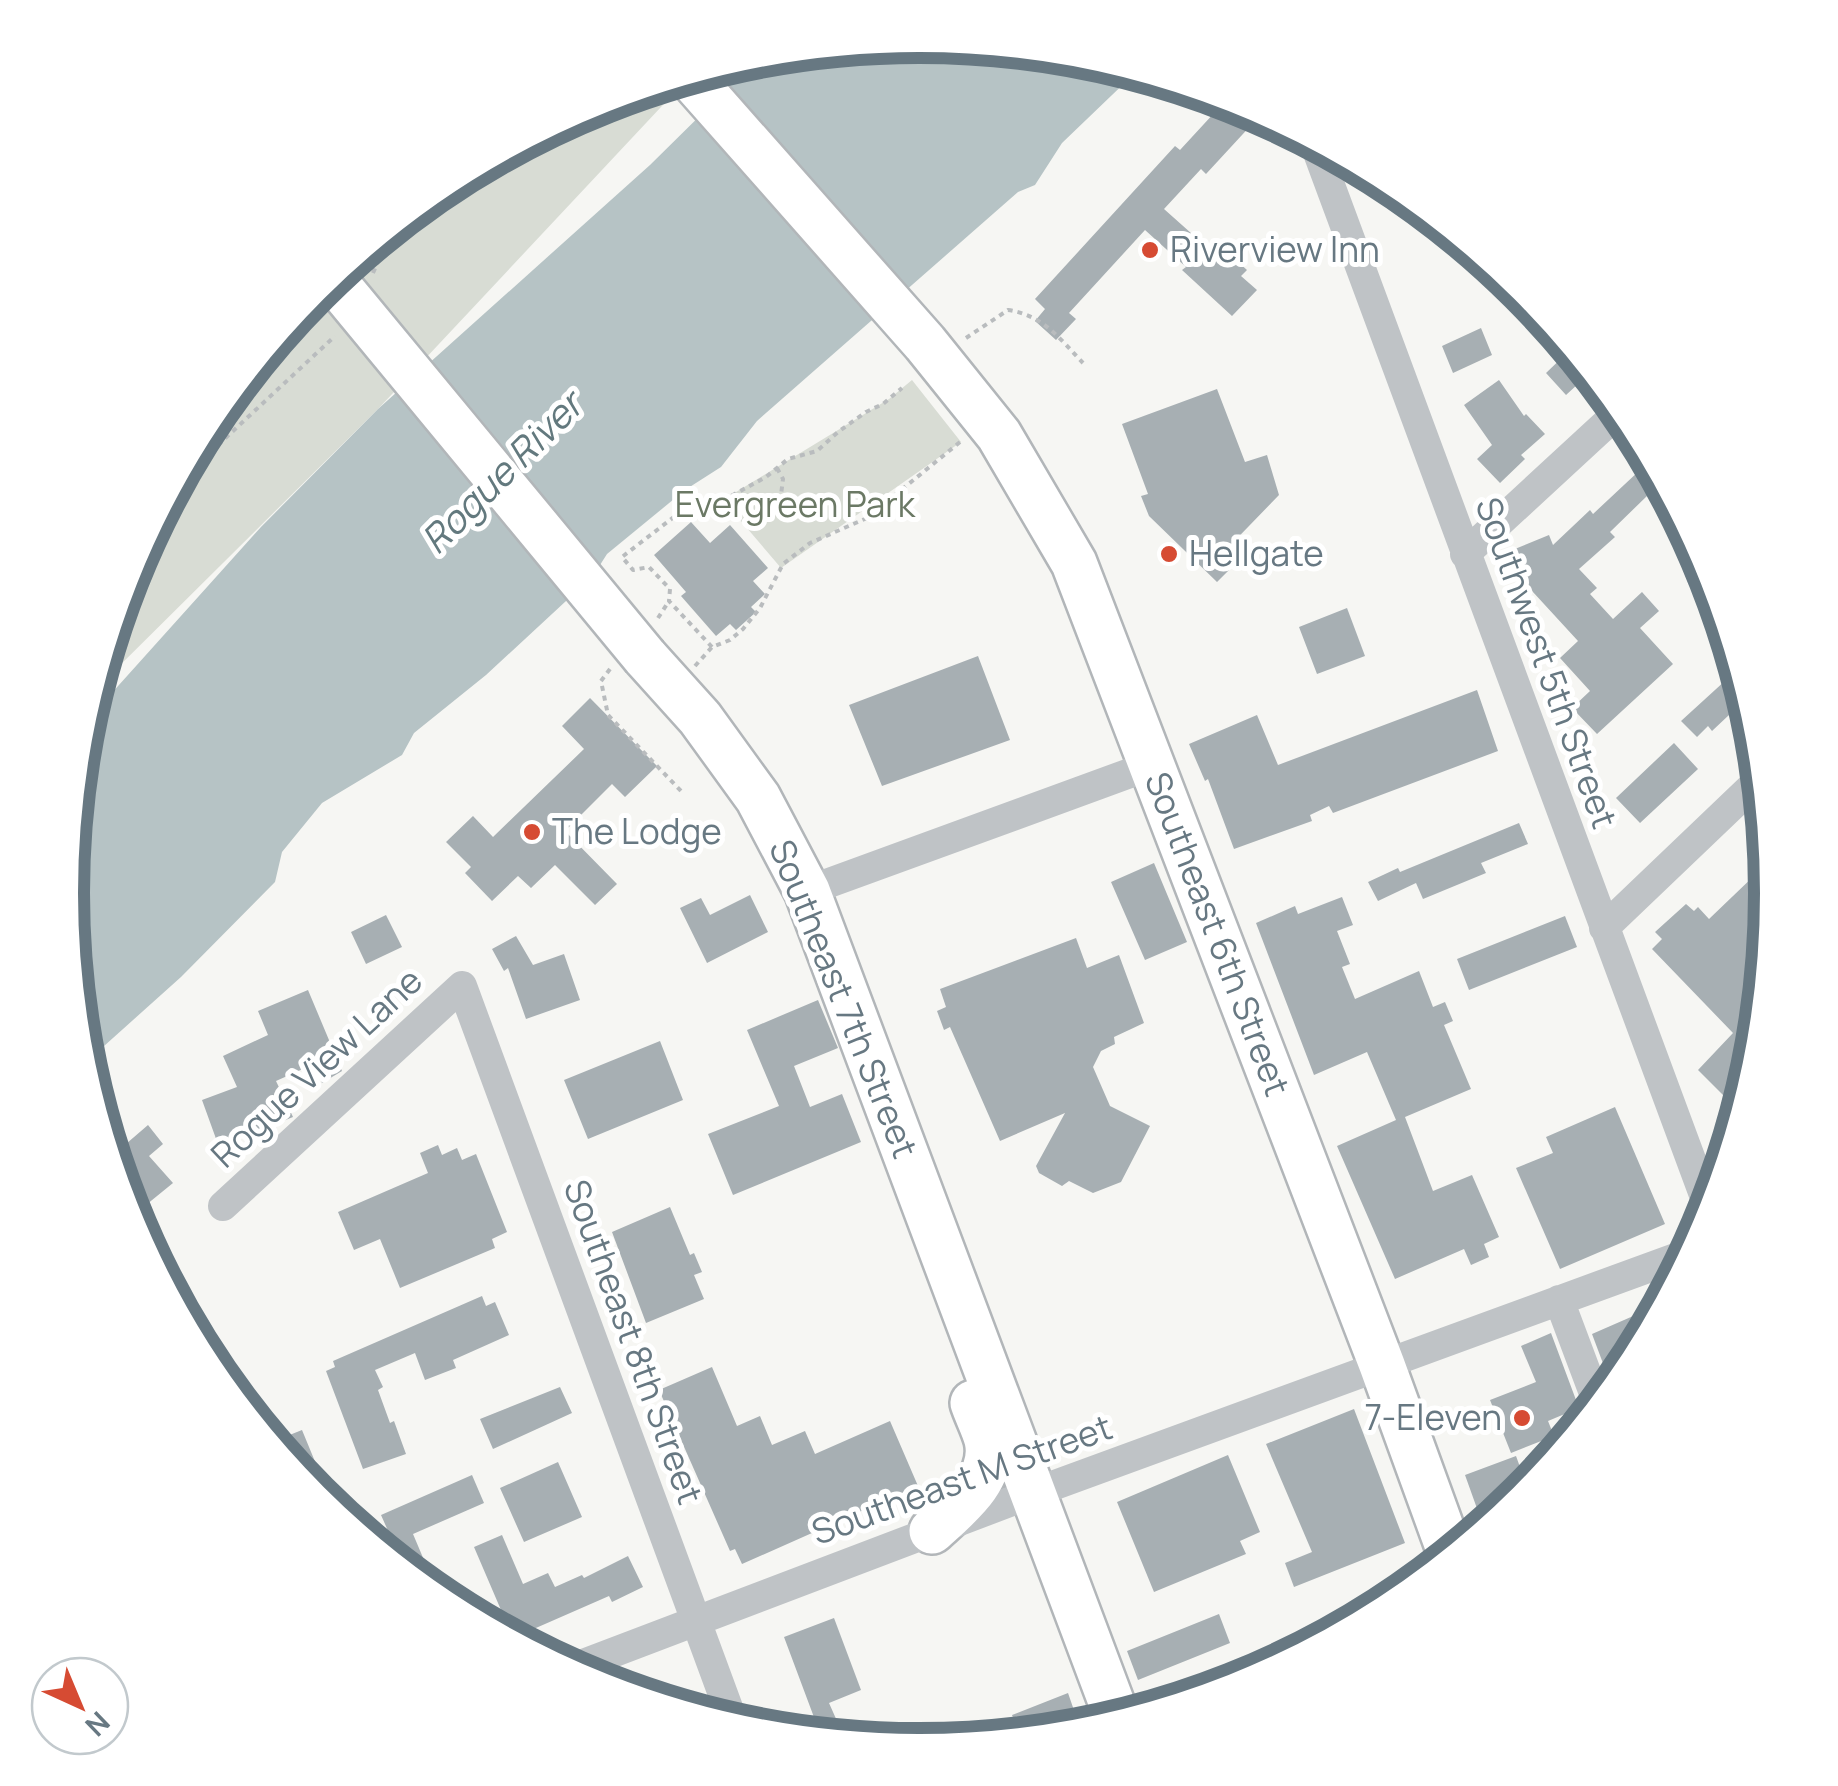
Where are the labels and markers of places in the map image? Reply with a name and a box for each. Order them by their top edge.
place label: Riverview Inn [1170,225,1380,273]
marker: Riverview Inn [1139,239,1161,261]
place label: Hellgate [1189,529,1324,577]
marker: Hellgate [1158,543,1180,565]
place label: The Lodge [552,807,722,855]
marker: The Lodge [521,821,543,843]
place label: 7-Eleven [1365,1393,1502,1441]
marker: 7-Eleven [1511,1407,1533,1429]

